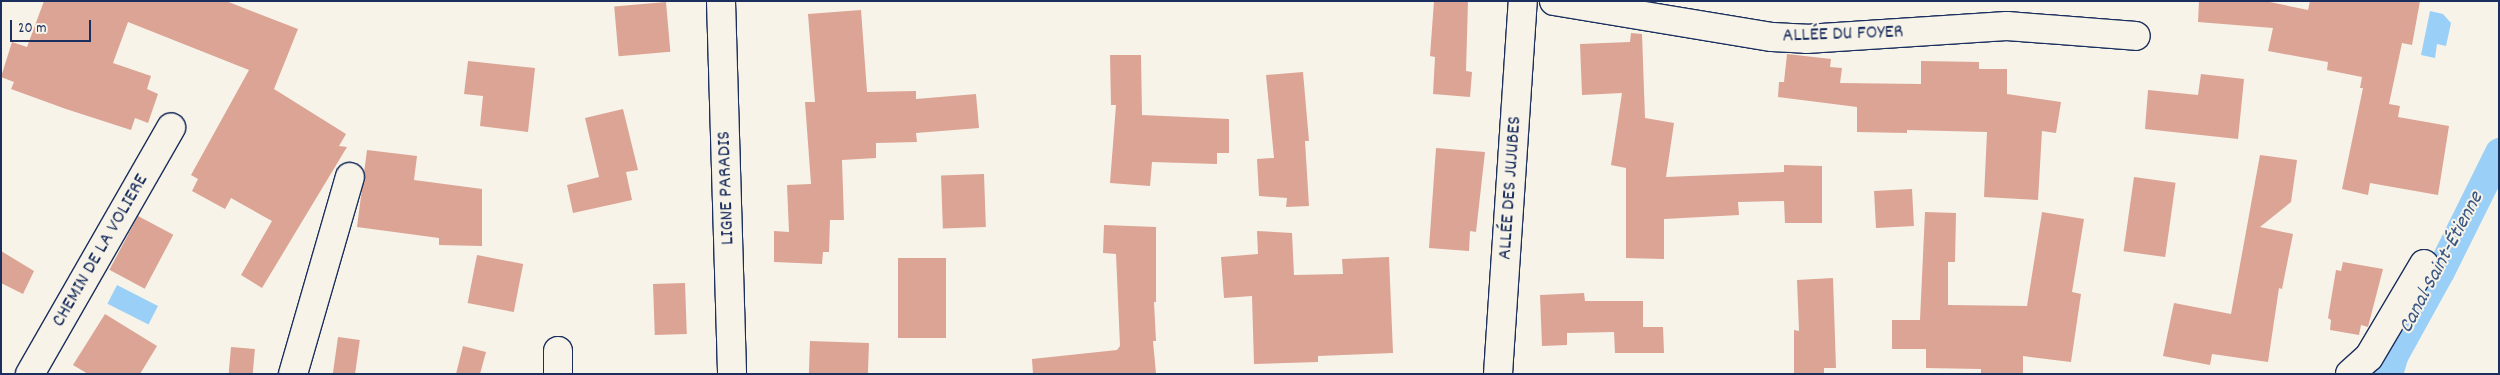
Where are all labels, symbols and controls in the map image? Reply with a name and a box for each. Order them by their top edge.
scale bar [12,10,94,42]
text: 20 m [18,18,46,40]
street label: ALLÉE DU FOYER [1782,21,1904,49]
street label: ALLÉE DES JUJUBES [1494,115,1528,261]
street label: LIGNE PARADIS [713,131,741,245]
street label: CHEMIN DE LA VOLIERE [47,170,155,332]
water label: Canal Saint-Étienne [2394,188,2490,338]

